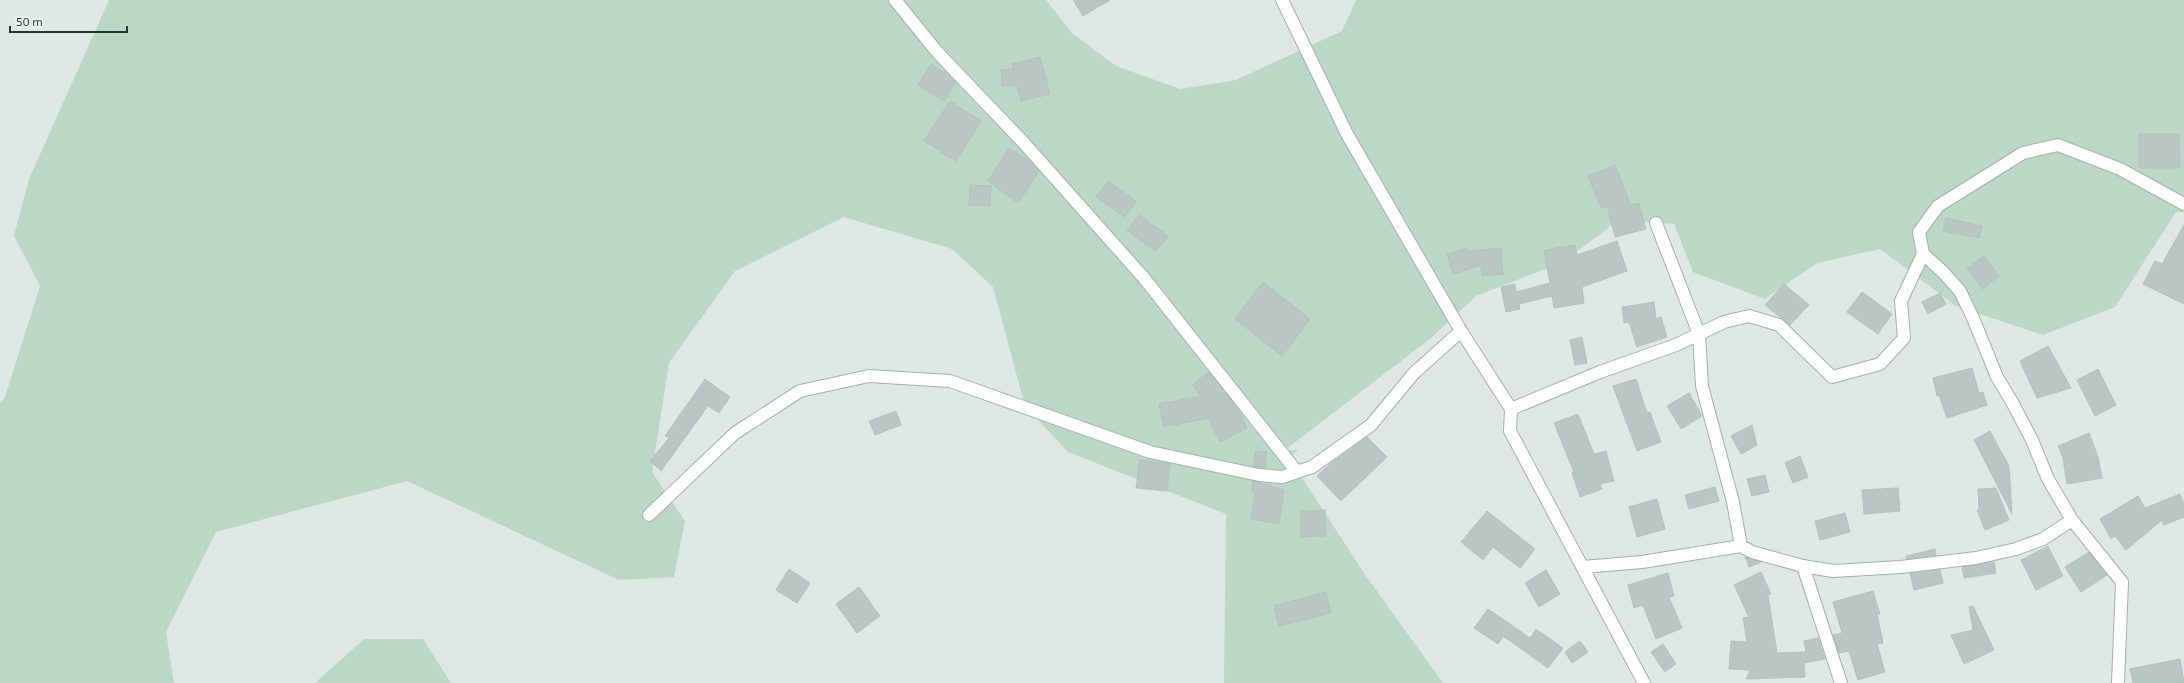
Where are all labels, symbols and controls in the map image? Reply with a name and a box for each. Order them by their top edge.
scale bar [10,8,127,34]
text: 50 m [16,14,43,28]

